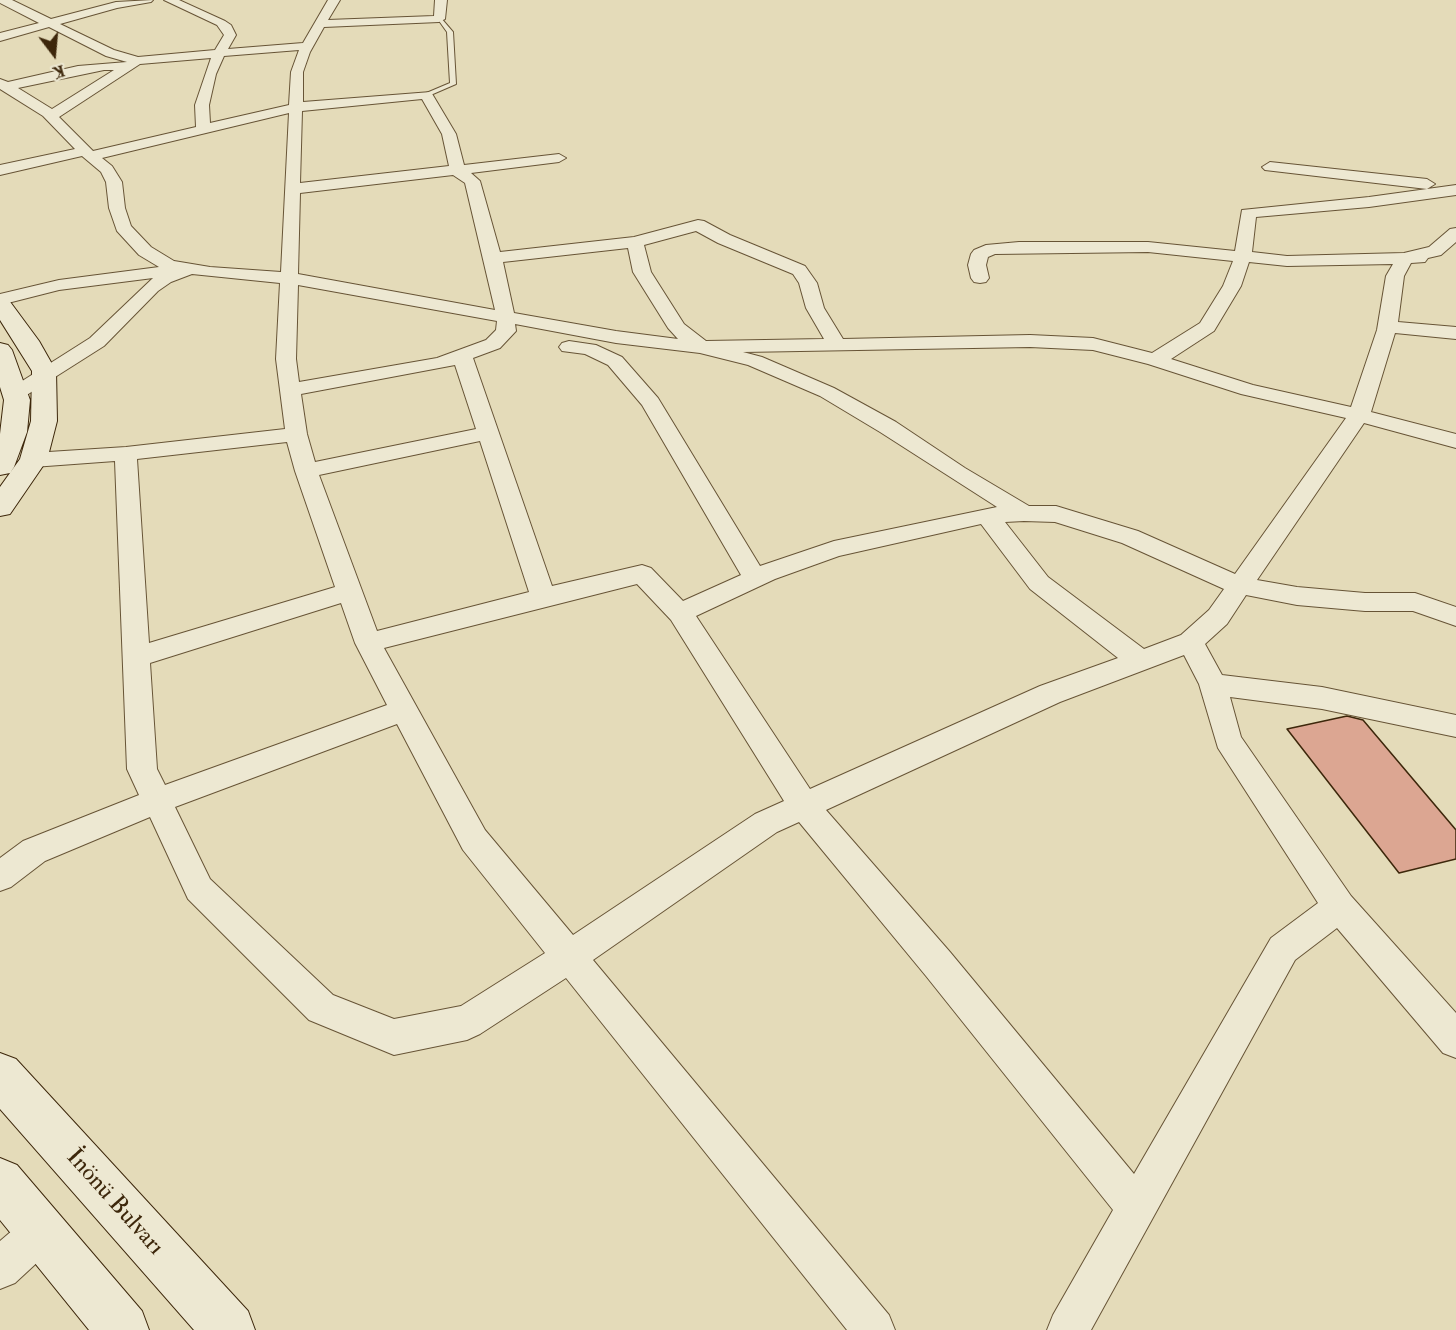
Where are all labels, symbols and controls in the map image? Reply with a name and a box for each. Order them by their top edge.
north arrow [24,24,84,84]
text: K [51,60,67,82]
street label: İnönü Bulvarı [59,1144,169,1262]

